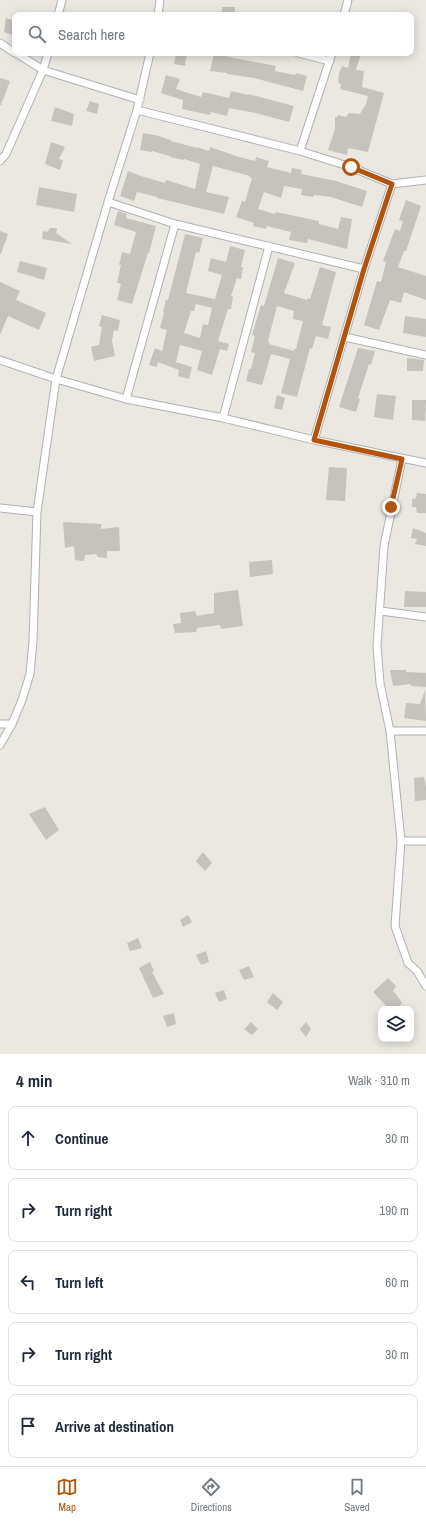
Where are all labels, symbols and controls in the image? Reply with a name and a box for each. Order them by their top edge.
search box [12,12,414,56]
icon: search [26,23,48,45]
text: Search here [58,24,125,45]
route start [342,158,360,176]
route end [382,498,400,516]
map controls [378,1006,414,1042]
button: layers [378,1006,414,1042]
text: 4 min [16,1069,52,1092]
text: Walk · 310 m [348,1072,410,1089]
icon: ahead [17,1127,39,1149]
text: Continue [55,1128,108,1149]
text: 30 m [385,1130,409,1147]
icon: right [17,1199,39,1221]
text: Turn right [55,1200,112,1221]
text: 190 m [379,1202,409,1219]
icon: left [17,1271,39,1293]
text: Turn left [55,1272,103,1293]
text: 60 m [385,1274,409,1291]
icon: right [17,1343,39,1365]
text: Turn right [55,1344,112,1365]
text: 30 m [385,1346,409,1363]
icon: arrive [17,1415,39,1437]
text: Arrive at destination [55,1416,174,1437]
tab: Map [56,1476,78,1514]
tab: Directions [191,1476,232,1514]
tab: Saved [344,1476,370,1514]

